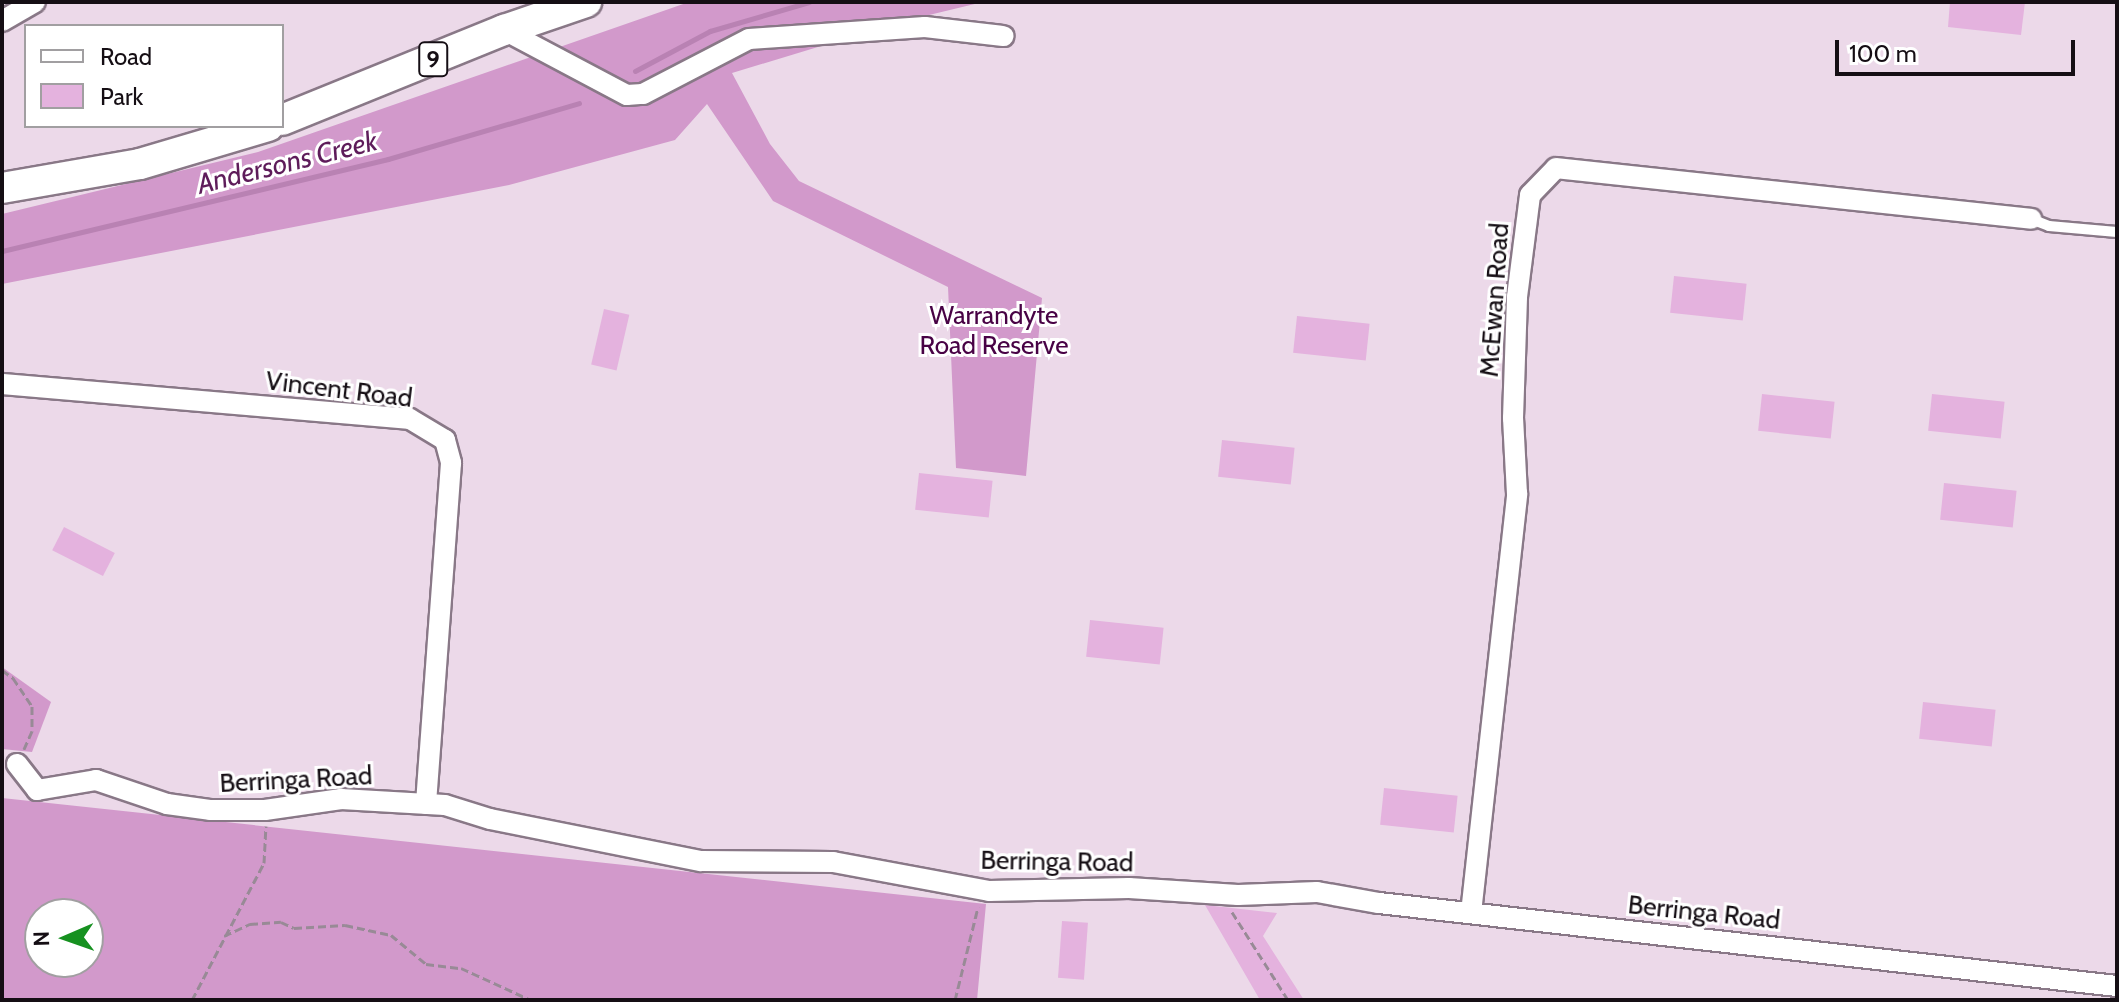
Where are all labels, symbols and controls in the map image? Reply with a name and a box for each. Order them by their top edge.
legend [24,24,284,128]
scale bar [1839,24,2079,74]
road number: 9 [417,39,449,79]
text: 100 m [1849,39,1917,68]
text: Road [100,42,152,71]
text: Park [100,82,143,111]
water label: Andersons Creek [193,123,381,201]
street label: McEwan Road [1474,222,1516,378]
park label: Warrandyte Road Reserve [920,300,1068,362]
street label: Vincent Road [264,366,414,414]
street label: Berringa Road [219,760,373,800]
street label: Berringa Road [980,845,1134,879]
street label: Berringa Road [1626,889,1782,937]
north arrow [24,898,104,978]
text: N [28,931,55,947]

